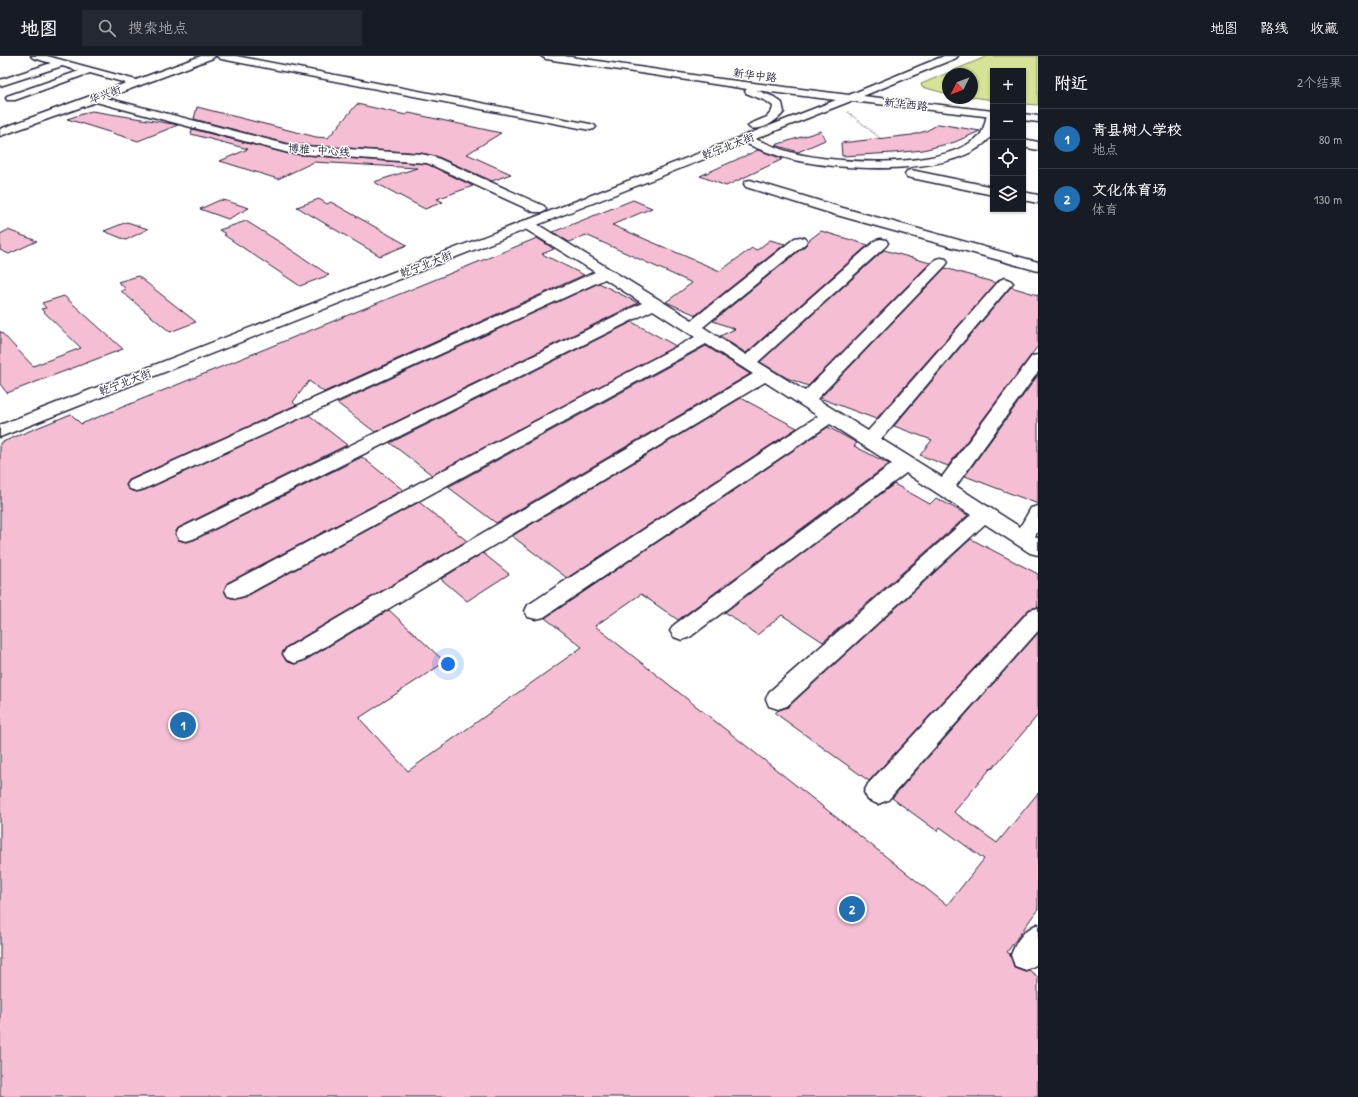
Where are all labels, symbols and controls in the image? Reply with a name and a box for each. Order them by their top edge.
search box [82,10,362,46]
text: 地图 [20,15,58,41]
icon: search [96,17,118,39]
text: 搜索地点 [128,17,188,38]
text: 地图 [1210,18,1238,37]
text: 路线 [1260,18,1288,37]
text: 收藏 [1310,18,1338,37]
street label: 新华中路 [732,65,778,85]
north arrow [942,68,978,104]
map controls [990,68,1026,212]
button: + [990,68,1026,104]
text: 附近 [1054,71,1088,94]
text: 2个结果 [1297,73,1342,91]
street label: 华兴街 [87,81,124,106]
street label: 新华西路 [883,95,929,113]
button: − [990,104,1026,140]
text: 青县树人学校 [1092,119,1182,140]
street label: 乾宁北大街 [700,129,757,162]
text: 1 [1065,130,1069,148]
text: 80 m [1319,130,1342,148]
button: locate [990,140,1026,176]
text: 地点 [1092,140,1118,158]
street label: 博雅 · 中心线 [287,141,351,159]
button: layers [990,176,1026,212]
text: 文化体育场 [1092,179,1167,200]
text: 2 [1064,190,1070,208]
text: 130 m [1314,190,1342,208]
text: 体育 [1092,200,1118,218]
street label: 乾宁北大街 [398,247,455,280]
street label: 乾宁北大街 [97,365,154,398]
your location [438,654,458,674]
pin: 1 [170,710,196,740]
pin: 2 [839,894,865,924]

